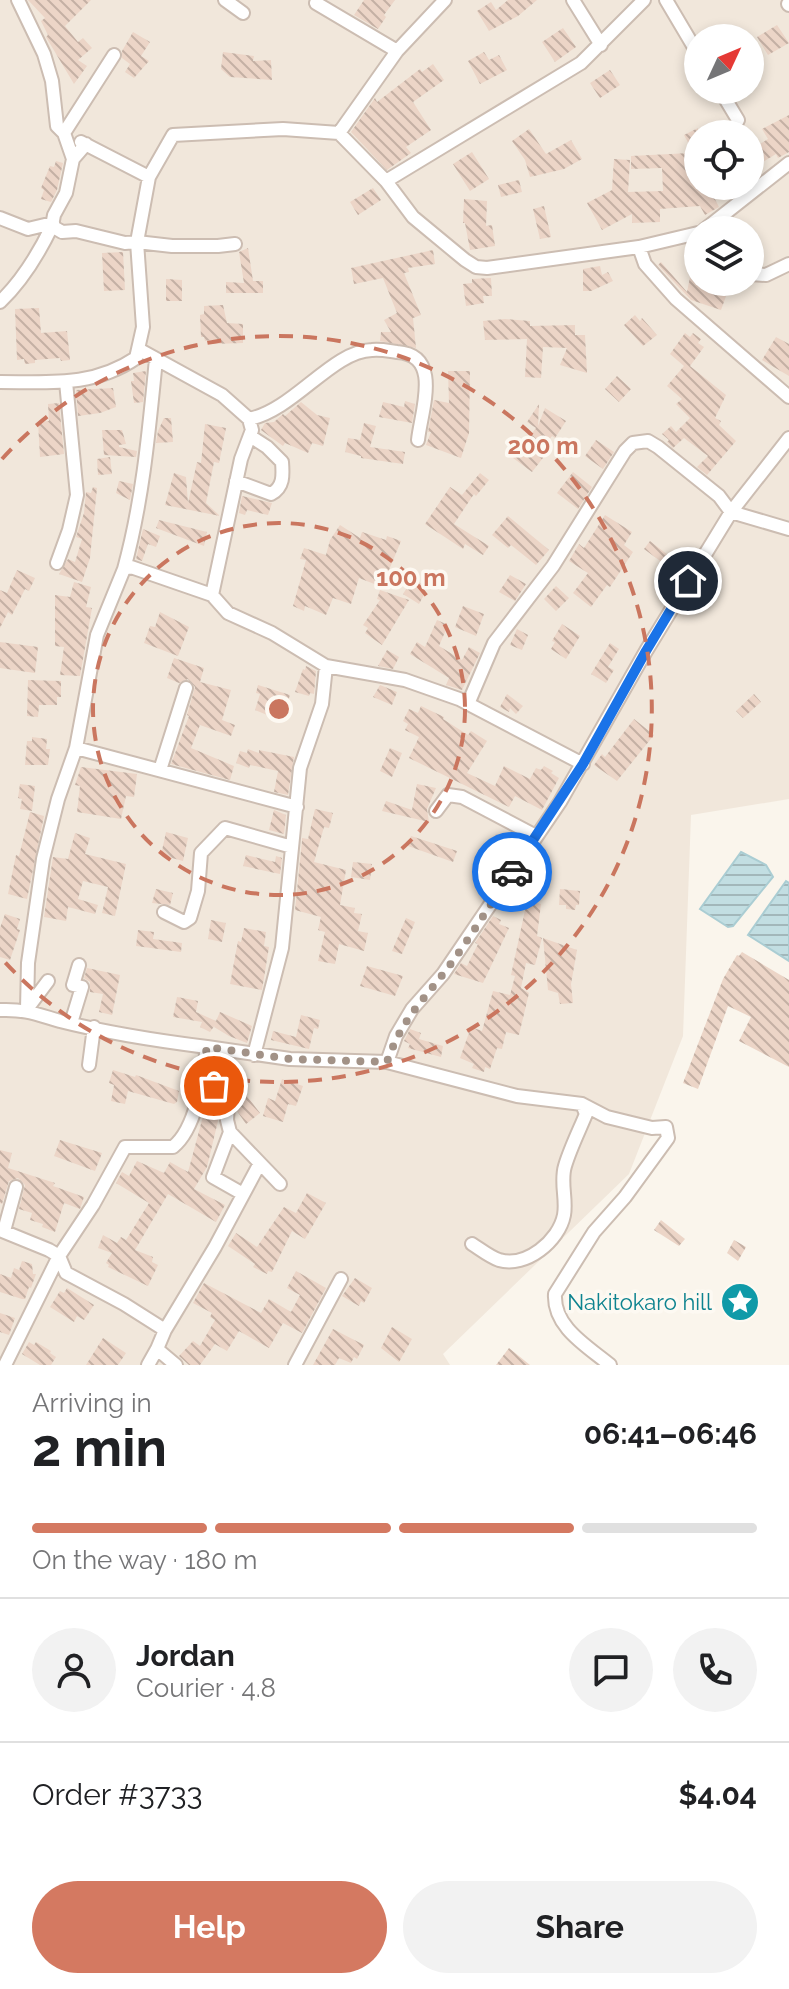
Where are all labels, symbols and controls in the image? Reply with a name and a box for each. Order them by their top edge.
north arrow [684,24,764,104]
map controls [684,24,764,296]
button: locate [684,120,764,200]
button: layers [684,216,764,296]
text: 200 m [507,431,579,460]
pin [654,547,722,615]
icon: home [666,559,710,603]
text: 100 m [376,563,446,592]
centre of rings [265,695,293,723]
courier [472,832,552,912]
icon: car [490,850,534,894]
pin [180,1052,248,1120]
icon: bag [192,1064,236,1108]
place icon: Nakitokaro hill [719,1281,761,1323]
place label: Nakitokaro hill [567,1289,712,1315]
text: Arriving in [32,1388,152,1418]
text: 06:41–06:46 [584,1416,757,1451]
text: 2 min [32,1417,167,1478]
text: On the way · 180 m [32,1545,257,1575]
button: person [32,1628,116,1712]
button: chat [569,1628,653,1712]
button: phone [673,1628,757,1712]
text: Jordan [136,1638,235,1673]
text: Courier · 4.8 [136,1673,276,1703]
text: Order #3733 [32,1777,203,1812]
text: $4.04 [679,1777,757,1812]
button: Help [32,1881,387,1973]
button: Share [403,1881,757,1973]

